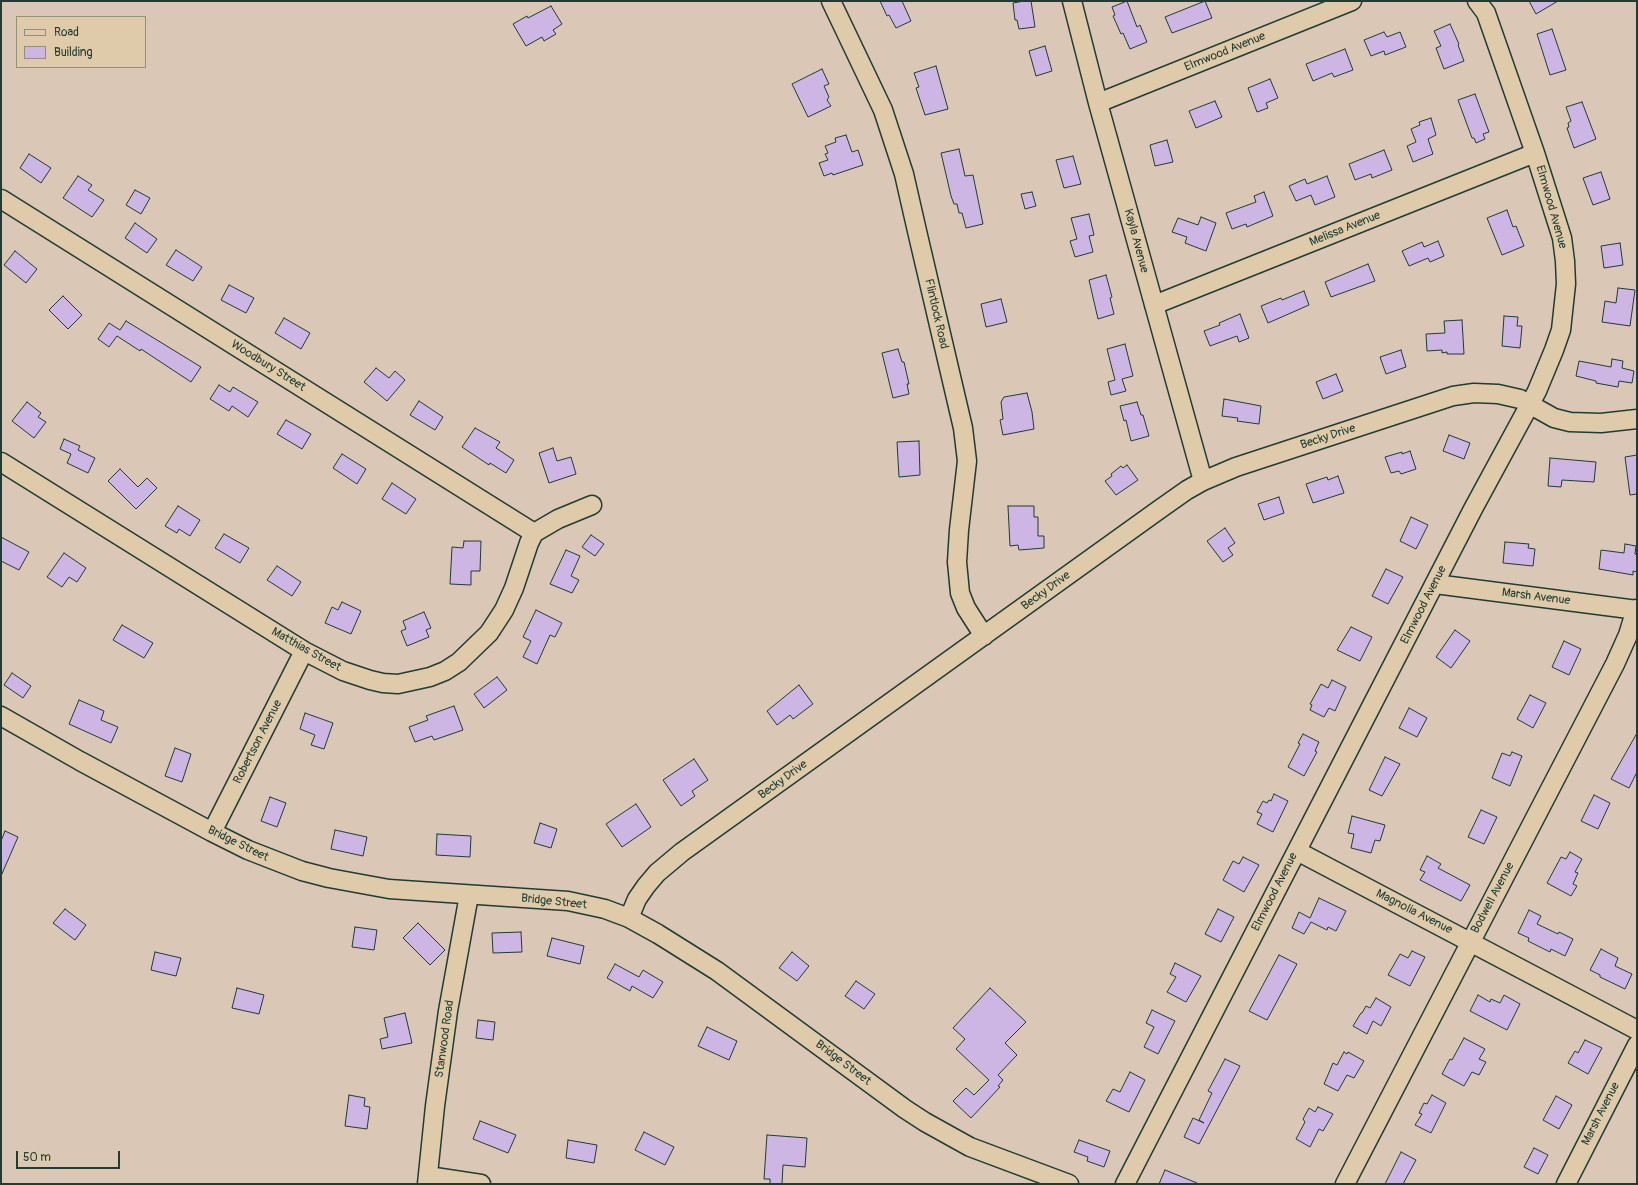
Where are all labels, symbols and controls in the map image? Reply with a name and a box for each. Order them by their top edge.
legend [16,16,146,68]
text: Road [54,25,79,40]
street label: Elmwood Avenue [1182,29,1268,75]
text: Building [54,45,93,60]
street label: Elmwood Avenue [1532,164,1570,250]
street label: Kayla Avenue [1121,207,1151,275]
street label: Melissa Avenue [1307,208,1383,250]
street label: Flintlock Road [921,278,951,350]
street label: Woodbury Street [228,337,308,395]
street label: Becky Drive [1299,421,1357,453]
street label: Elmwood Avenue [1398,563,1450,647]
street label: Becky Drive [1019,568,1073,614]
street label: Marsh Avenue [1501,586,1571,608]
street label: Matthias Street [269,625,343,675]
street label: Robertson Avenue [231,698,285,786]
street label: Becky Drive [756,757,810,803]
street label: Bridge Street [205,823,271,865]
street label: Elmwood Avenue [1249,850,1301,934]
street label: Bodwell Avenue [1468,860,1518,936]
street label: Magnolia Avenue [1373,887,1455,937]
street label: Bridge Street [520,891,588,913]
street label: Stanwood Road [432,999,458,1079]
street label: Bridge Street [812,1037,874,1089]
street label: Marsh Avenue [1579,1080,1623,1148]
scale bar [18,1143,122,1169]
text: 50 m [23,1150,51,1165]

